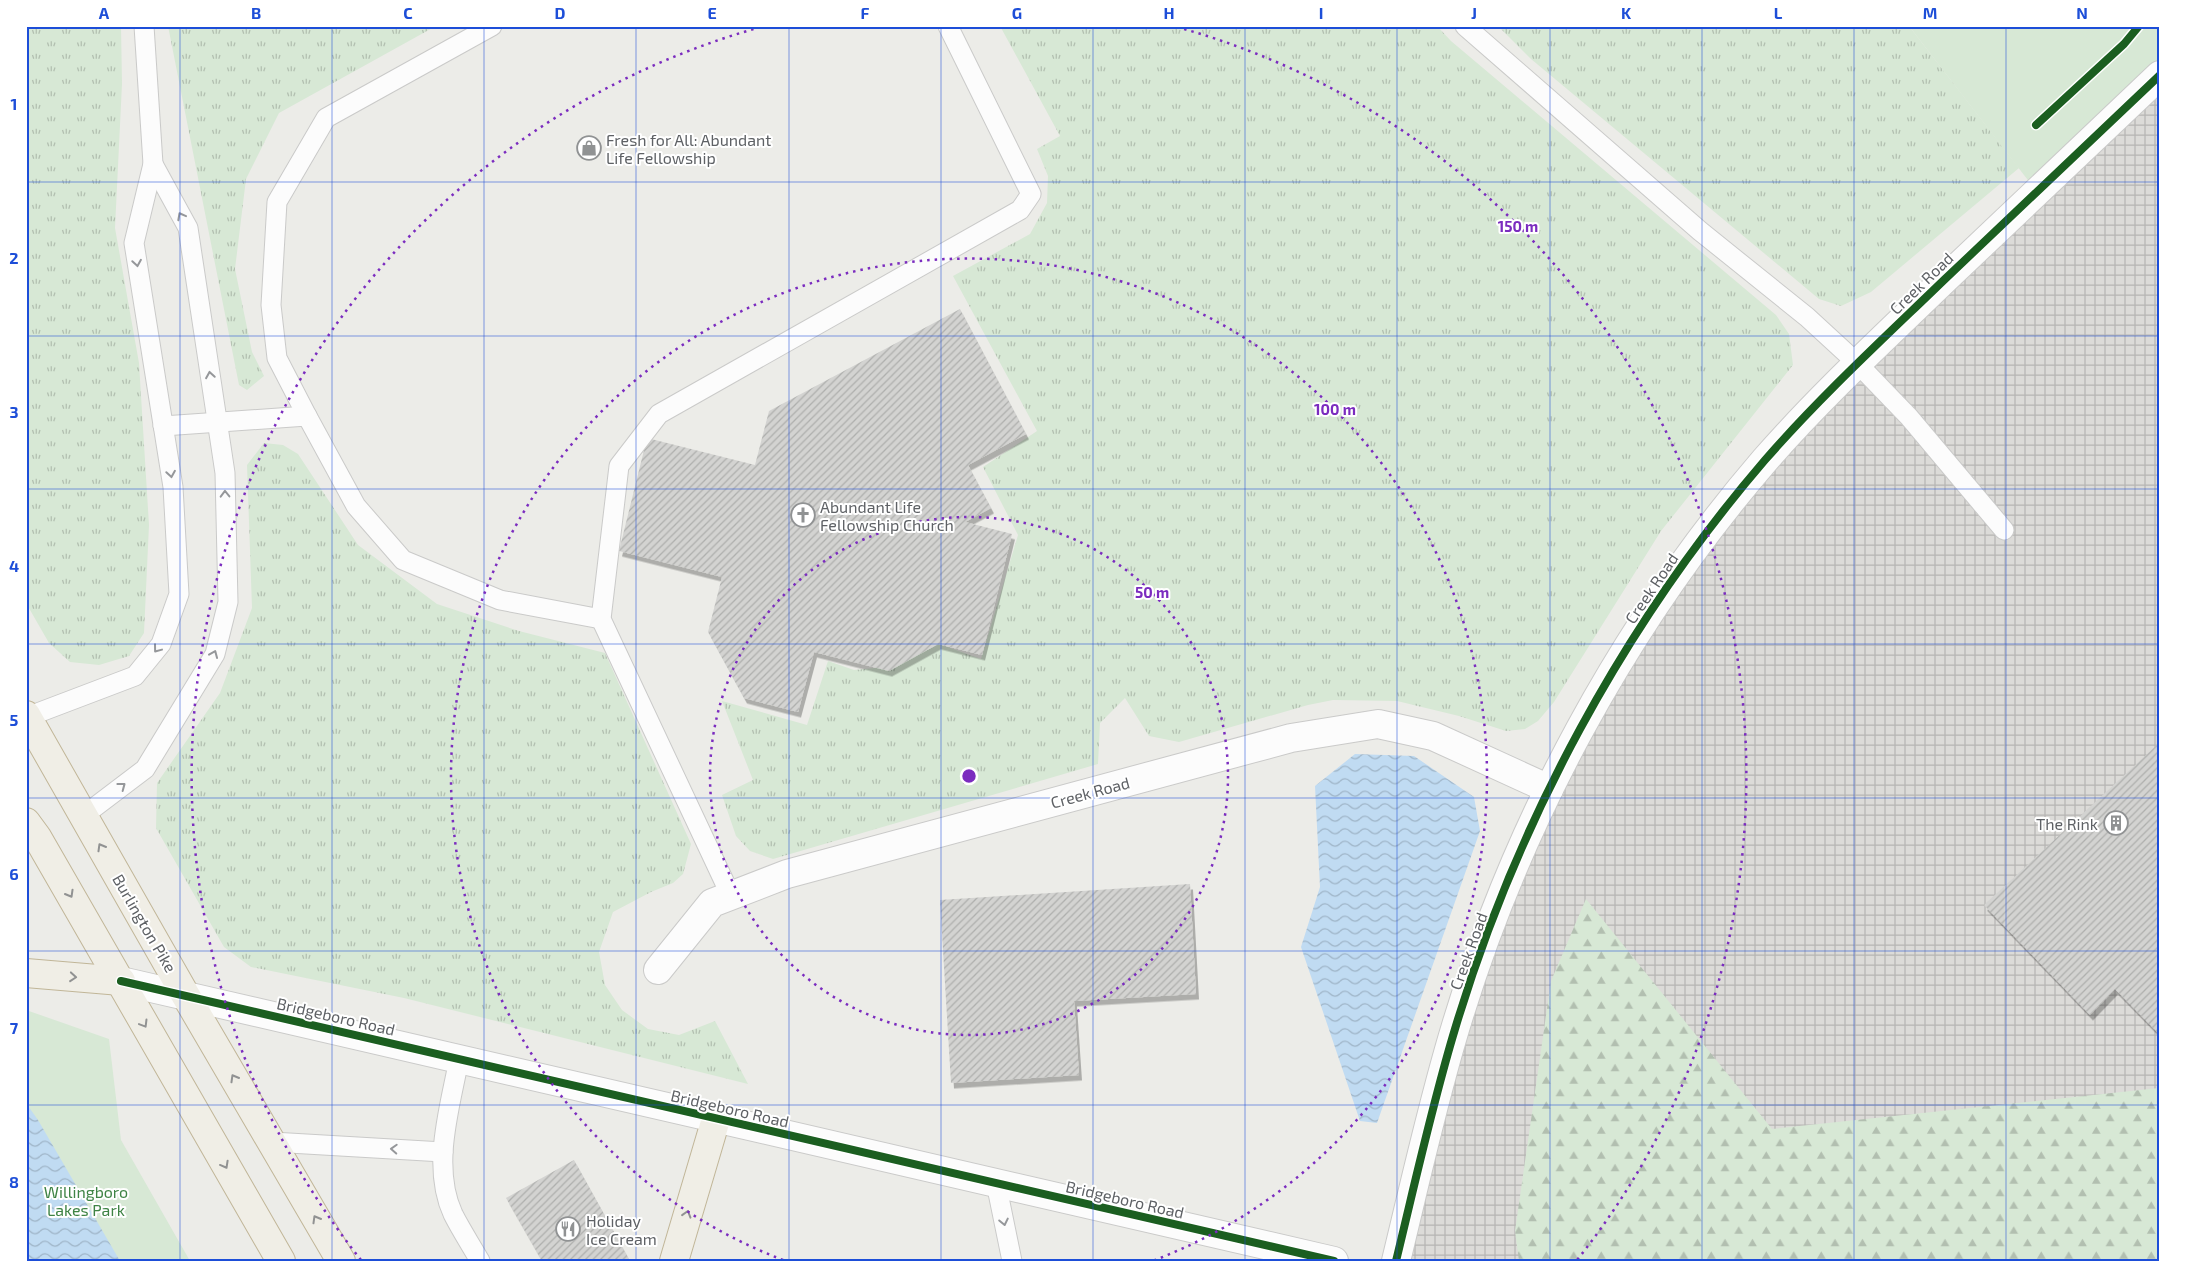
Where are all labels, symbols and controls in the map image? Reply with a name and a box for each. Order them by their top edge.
text: A [99,3,110,22]
text: B [251,3,261,22]
text: C [403,3,413,22]
text: D [555,3,566,22]
text: E [707,3,717,22]
text: F [861,3,870,22]
text: G [1012,3,1022,22]
text: H [1163,3,1175,22]
text: I [1319,3,1323,22]
text: J [1471,3,1477,22]
text: K [1621,3,1632,22]
text: L [1774,3,1783,22]
text: M [1923,3,1937,22]
text: N [2076,3,2088,22]
text: 1 [11,94,17,113]
place label: Fresh for All: Abundant Life Fellowship [606,130,771,167]
shop icon: Fresh for All: Abundant Life Fellowship [576,135,602,161]
one-way arrow [177,212,187,221]
text: 150 m [1498,217,1538,235]
text: 2 [9,248,19,267]
street label: Creek Road [1885,248,1957,318]
one-way arrow [131,258,141,267]
one-way arrow [205,371,215,380]
text: 100 m [1314,400,1356,418]
text: 3 [9,402,19,421]
one-way arrow [165,470,175,479]
one-way arrow [220,490,231,498]
place label: Abundant Life Fellowship Church [820,497,954,534]
church icon: Abundant Life Fellowship Church [790,502,816,528]
street label: Creek Road [1620,549,1682,627]
text: 4 [9,556,19,575]
text: 50 m [1135,583,1169,601]
one-way arrow [154,643,163,653]
one-way arrow [207,650,218,659]
text: 5 [10,710,19,729]
centre of rings [960,767,978,785]
street label: Creek Road [1048,772,1132,812]
one-way arrow [116,783,126,792]
building icon: The Rink [2103,810,2129,836]
place label: The Rink [2036,814,2098,833]
one-way arrow [97,843,107,852]
text: 6 [9,864,19,883]
street label: Burlington Pike [109,870,181,976]
one-way arrow [63,888,73,897]
street label: Creek Road [1445,910,1491,992]
one-way arrow [70,971,78,982]
street label: Bridgeboro Road [275,993,397,1039]
text: 7 [10,1018,19,1037]
one-way arrow [137,1019,147,1028]
one-way arrow [231,1075,241,1084]
street label: Bridgeboro Road [669,1085,791,1131]
one-way arrow [390,1144,398,1155]
one-way arrow [219,1160,229,1169]
text: 8 [9,1172,19,1191]
street label: Bridgeboro Road [1064,1176,1186,1222]
park label: Willingboro Lakes Park [44,1182,128,1219]
one-way arrow [682,1210,692,1219]
place label: Holiday Ice Cream [586,1211,657,1248]
one-way arrow [313,1215,323,1224]
restaurant icon: Holiday Ice Cream [555,1216,581,1242]
one-way arrow [998,1217,1009,1226]

